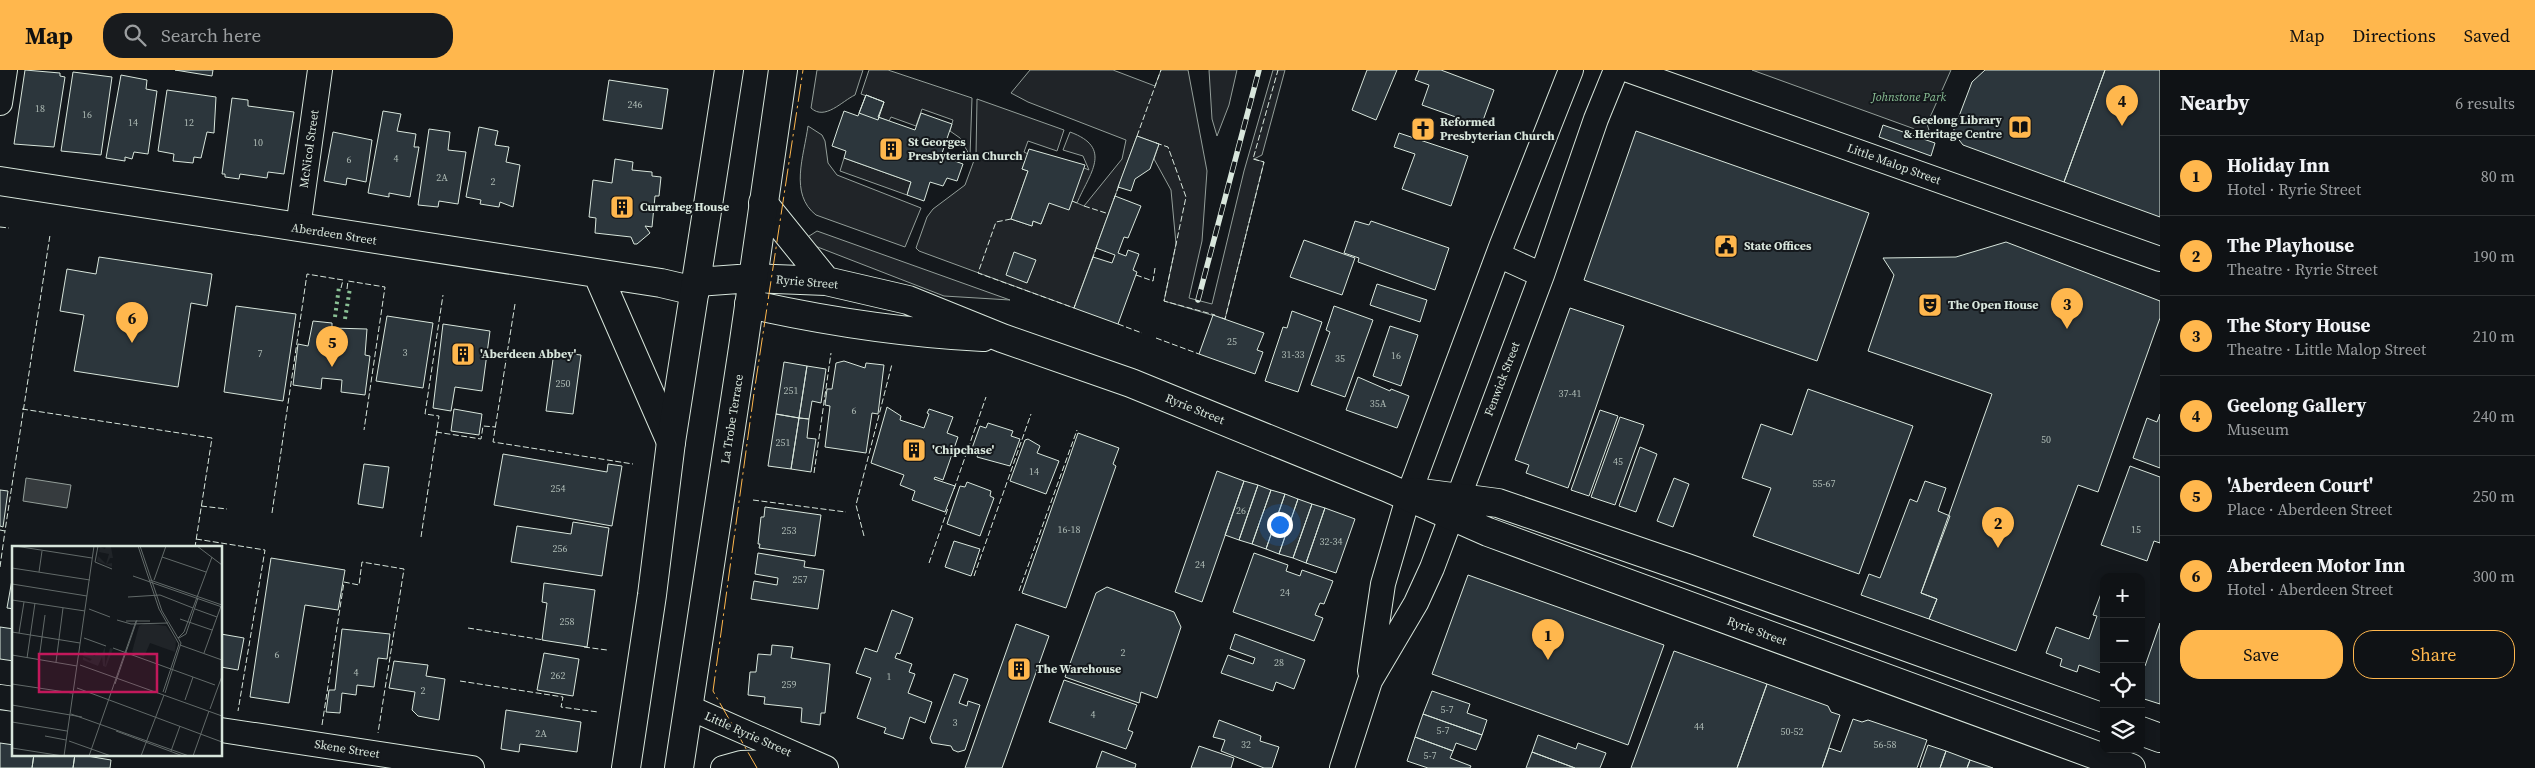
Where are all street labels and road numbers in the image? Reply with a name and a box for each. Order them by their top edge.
street label: McNicol Street [296,109,322,189]
street label: Little Malop Street [1845,140,1943,188]
street label: Aberdeen Street [290,219,378,249]
street label: Ryrie Street [775,271,839,293]
street label: Fenwick Street [1480,339,1524,418]
street label: La Trobe Terrace [717,373,747,465]
street label: Ryrie Street [1163,390,1227,428]
street label: Ryrie Street [1725,613,1789,649]
street label: Little Ryrie Street [702,708,794,760]
street label: Skene Street [313,736,381,762]

